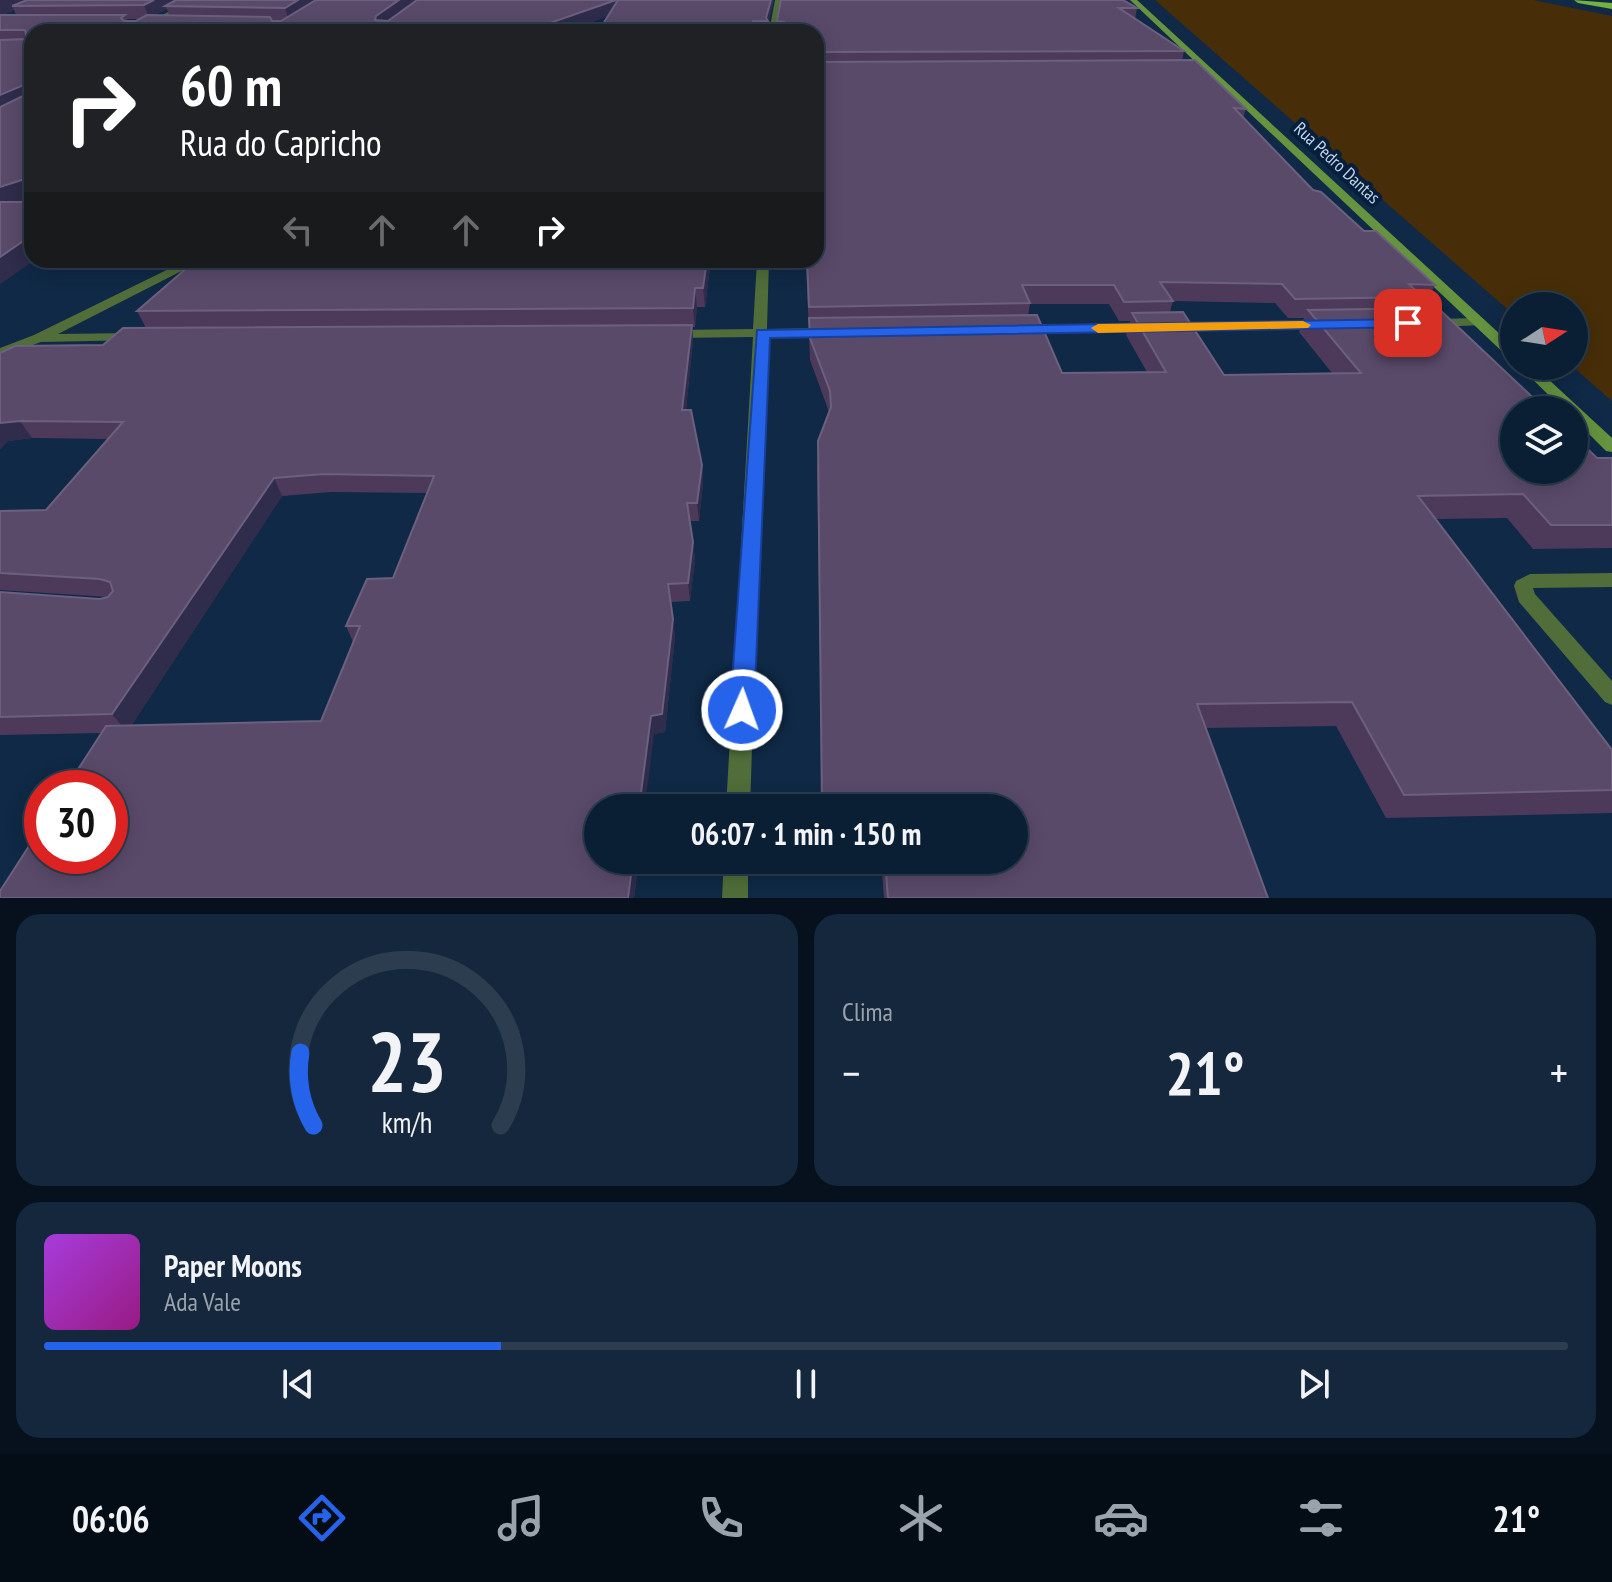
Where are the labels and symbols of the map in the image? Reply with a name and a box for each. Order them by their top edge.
street label: Rua Pedro Dantas [1289,117,1385,208]
pin [1374,289,1442,357]
north arrow [1500,292,1588,380]
position arrow [700,668,784,752]
speed limit sign: 30 [24,770,128,874]

